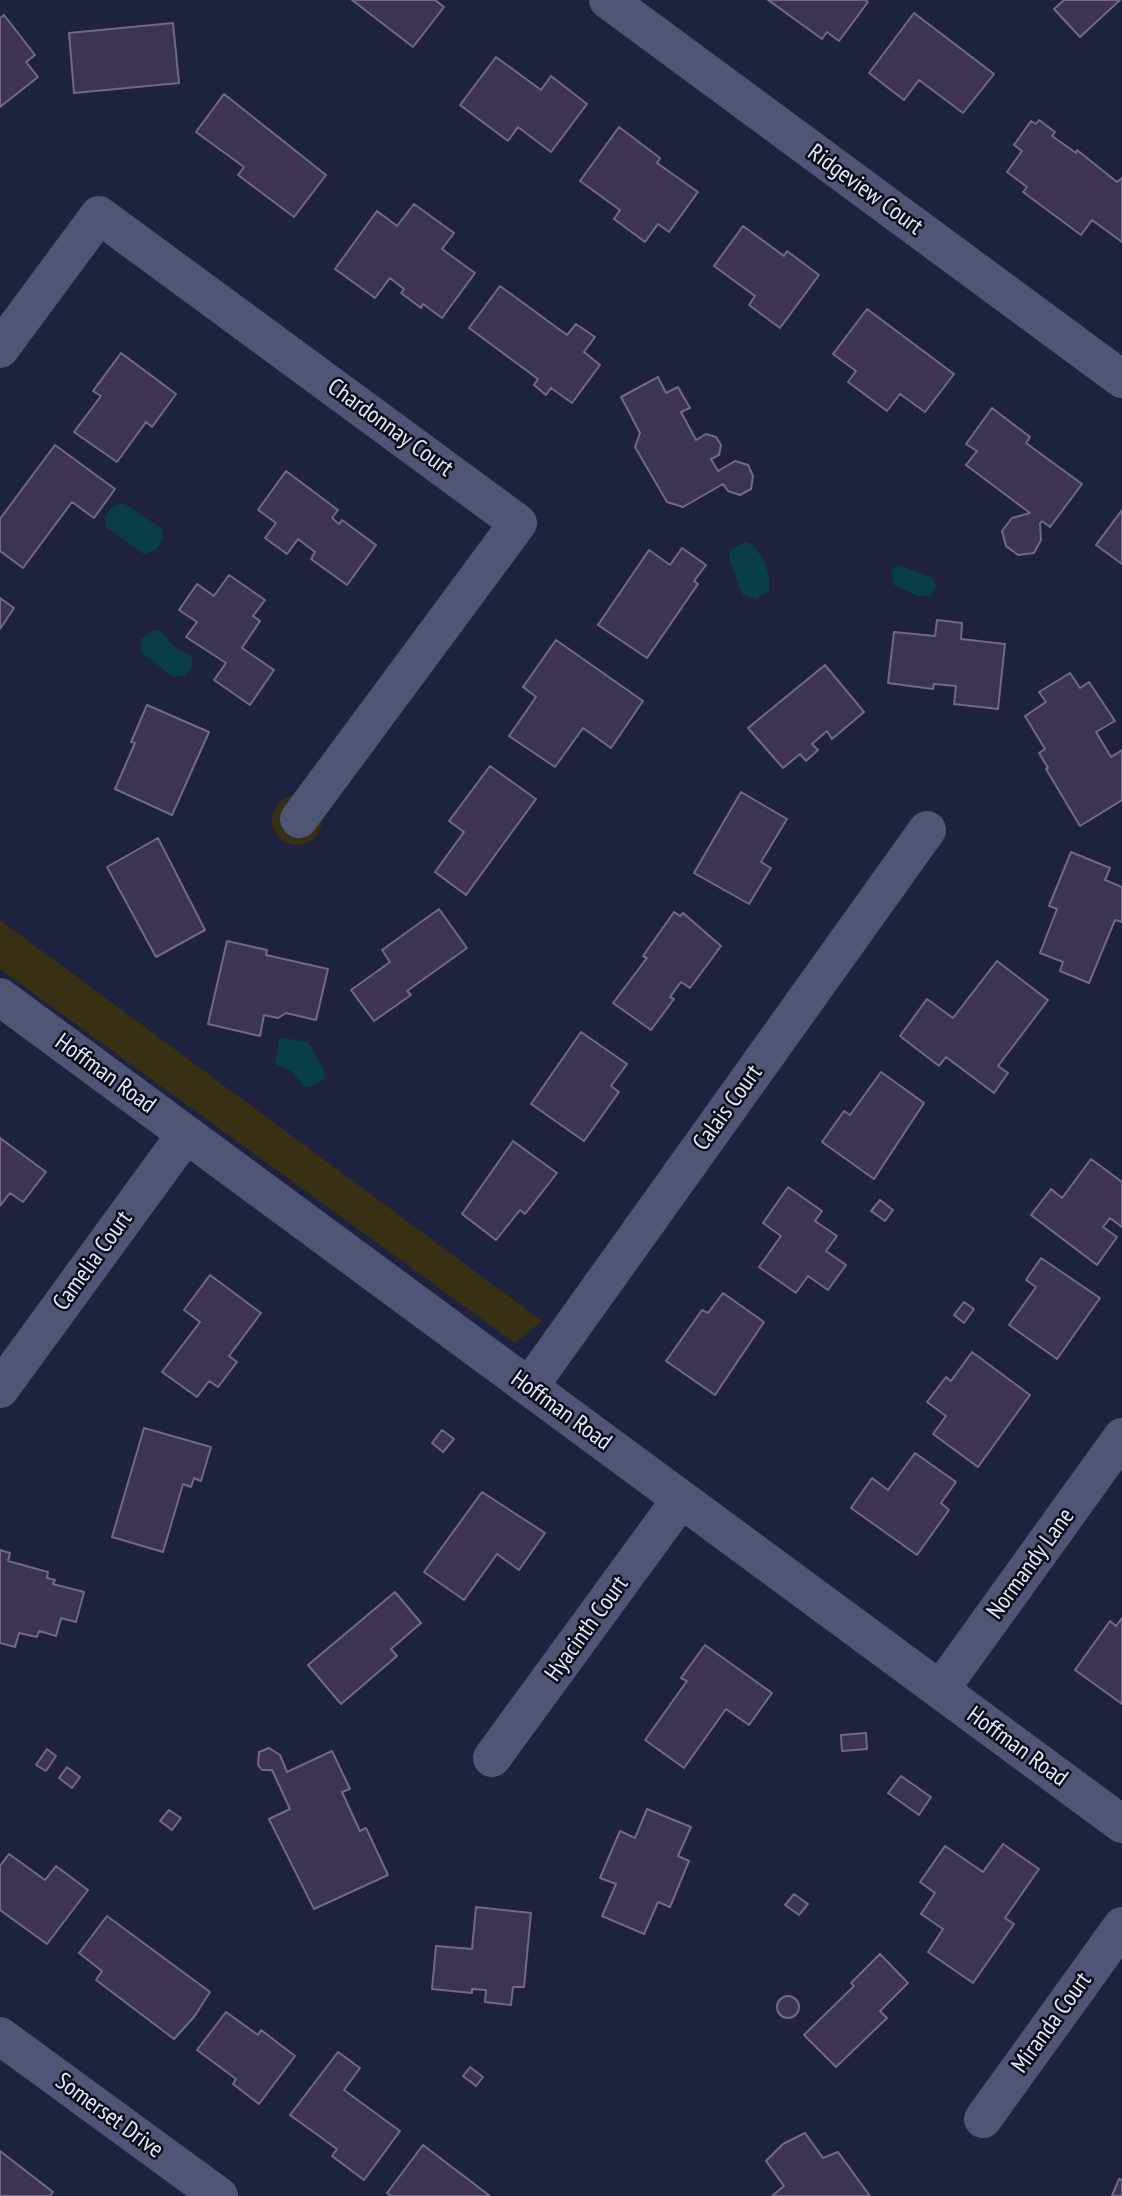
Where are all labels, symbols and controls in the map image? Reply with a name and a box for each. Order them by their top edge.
street label: Ridgeview Court [802,139,928,241]
street label: Chardonnay Court [322,373,458,483]
street label: Hoffman Road [49,1028,161,1120]
street label: Calais Court [687,1060,769,1156]
street label: Camelia Court [47,1206,139,1316]
street label: Hoffman Road [505,1365,617,1457]
street label: Normandy Lane [981,1503,1081,1625]
street label: Hyacinth Court [539,1571,635,1687]
street label: Hoffman Road [961,1701,1073,1793]
street label: Miranda Court [1006,1967,1098,2079]
street label: Somerset Drive [50,2067,168,2165]

